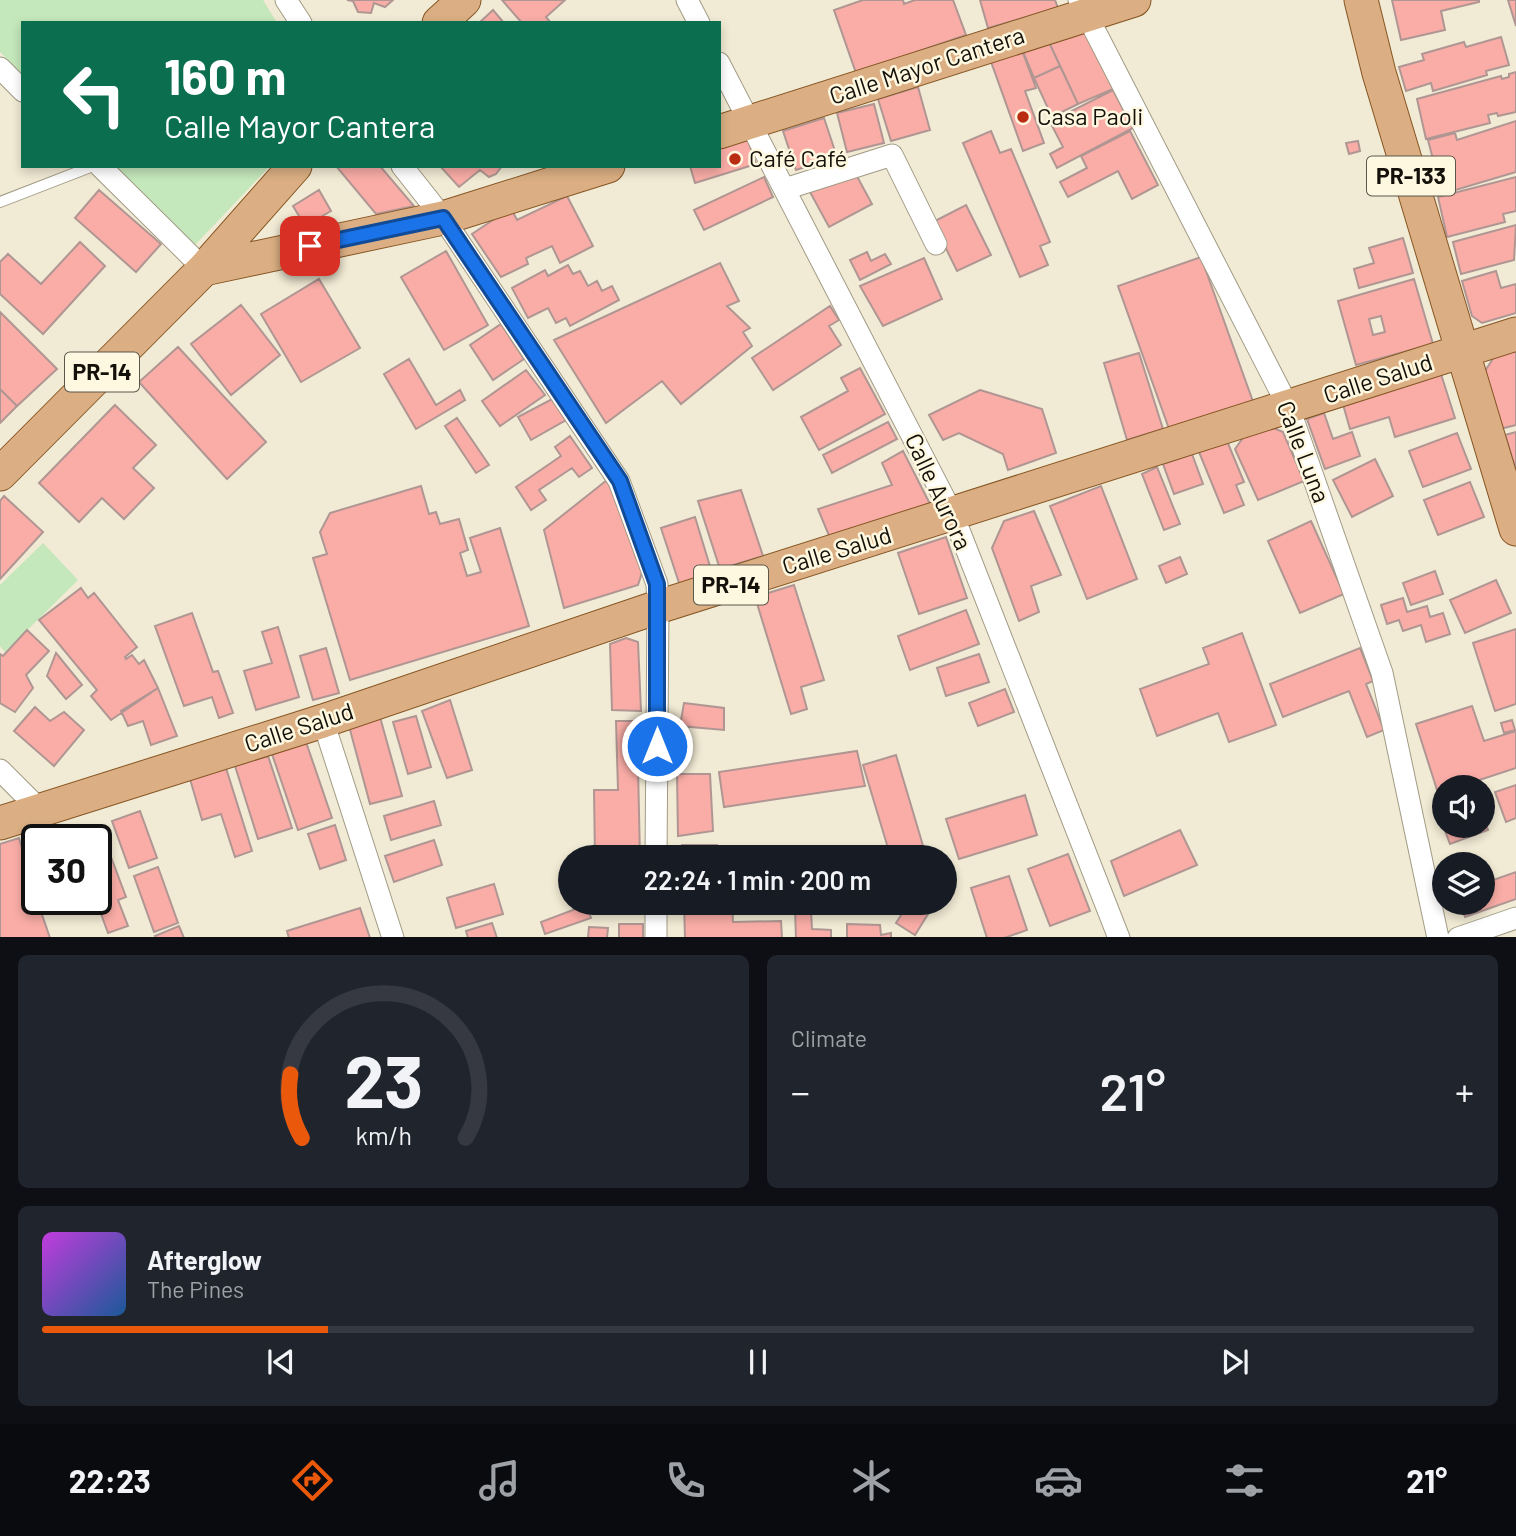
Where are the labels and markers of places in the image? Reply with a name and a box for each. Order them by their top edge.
place label: Casa Paoli [1037,101,1143,130]
marker: Casa Paoli [1015,109,1031,125]
place label: Café Café [749,143,847,172]
marker: Café Café [727,151,743,167]
pin [280,216,340,276]

